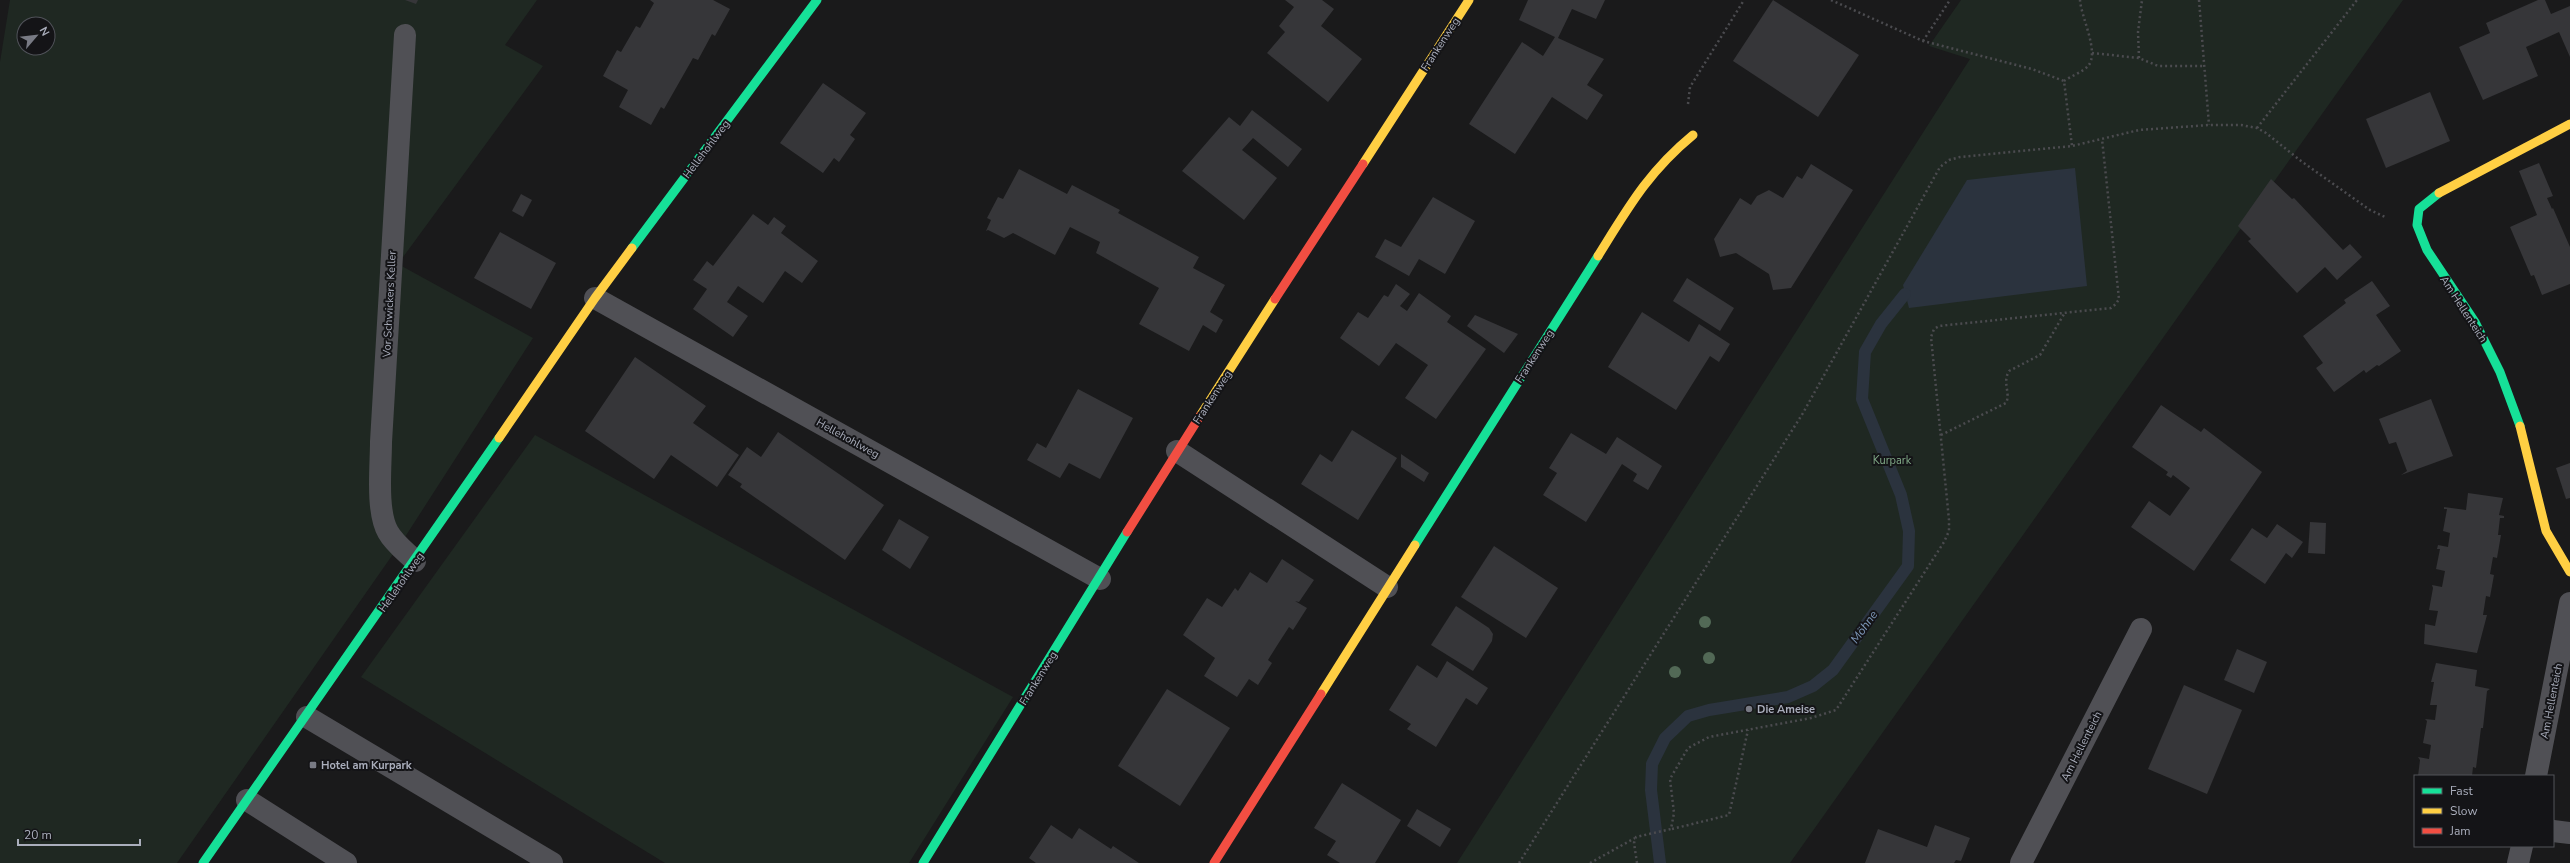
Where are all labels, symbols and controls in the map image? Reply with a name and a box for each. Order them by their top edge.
street label: Frankenweg [1418,15,1463,74]
north arrow [16,16,56,56]
text: N [36,24,53,39]
street label: Hellehohlweg [679,117,733,182]
street label: Vor Schwickers Keller [379,250,400,359]
street label: Am Hellenteich [2436,273,2491,345]
street label: Frankenweg [1512,327,1557,386]
street label: Frankenweg [1190,368,1235,427]
street label: Hellehohlweg [814,415,882,462]
park label: Kurpark [1873,453,1912,468]
street label: Hellehohlweg [375,549,428,615]
water label: Möhne [1847,607,1882,647]
street label: Frankenweg [1016,649,1061,708]
street label: Am Hellenteich [2537,662,2566,740]
place label: Die Ameise [1757,702,1815,717]
marker: Die Ameise [1744,704,1754,714]
street label: Am Hellenteich [2057,709,2106,784]
place label: Hotel am Kurpark [321,758,413,773]
marker: Hotel am Kurpark [308,760,318,770]
legend [2414,775,2554,847]
text: Fast [2450,783,2473,799]
text: Slow [2450,803,2478,819]
scale bar [18,821,140,847]
text: Jam [2449,823,2471,839]
text: 20 m [24,827,52,843]

